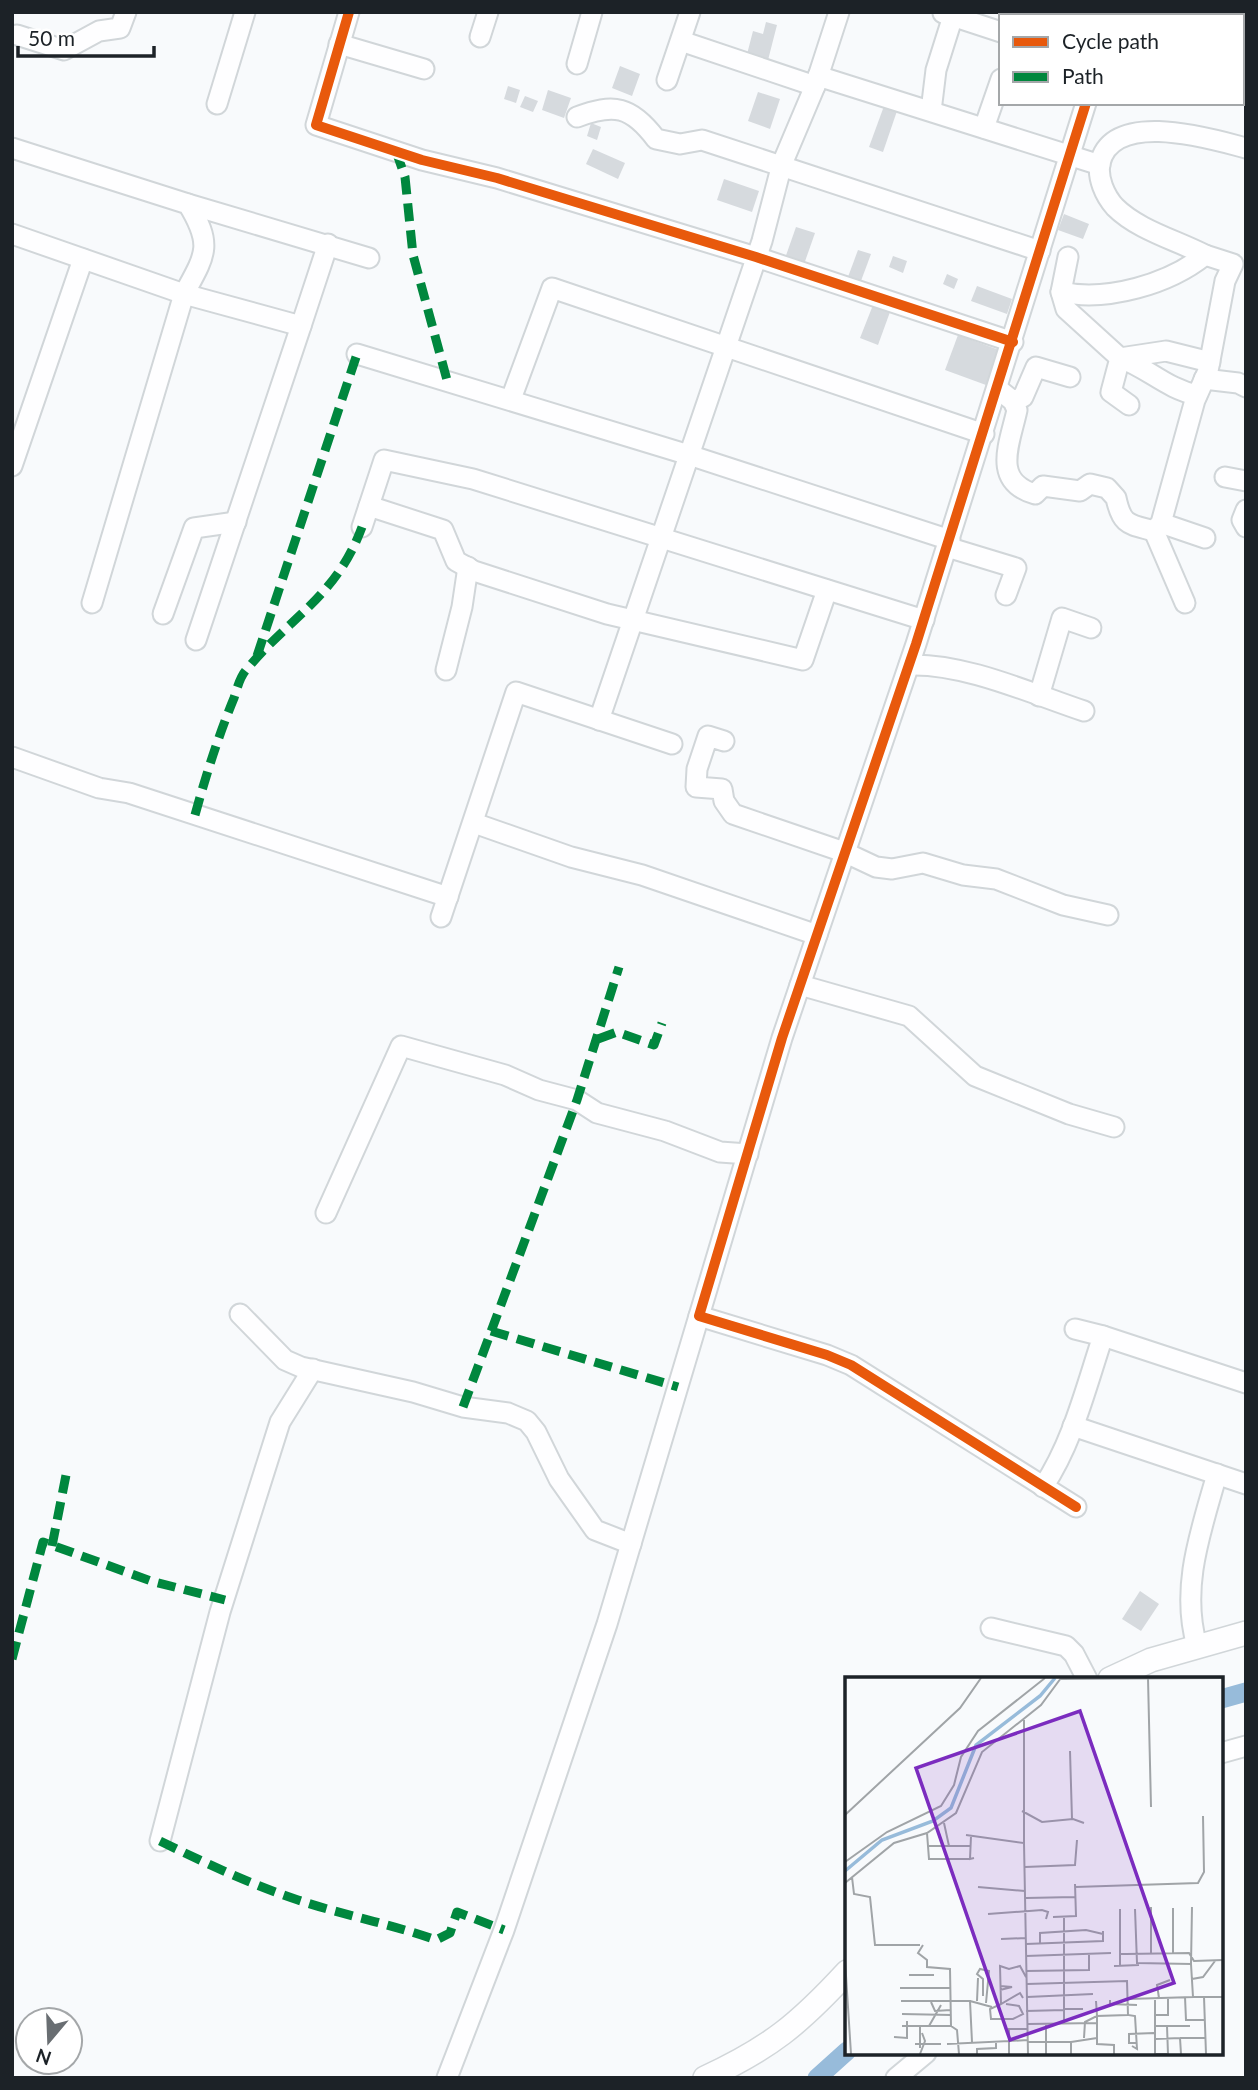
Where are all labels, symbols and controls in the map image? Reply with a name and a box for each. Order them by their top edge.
scale bar [18,14,154,58]
legend [999,14,1244,105]
text: 50 m [28,25,75,50]
text: Cycle path [1062,28,1159,53]
text: Path [1062,63,1104,88]
inset map [845,1677,1223,2055]
north arrow [14,2006,84,2076]
text: N [33,2044,54,2071]

